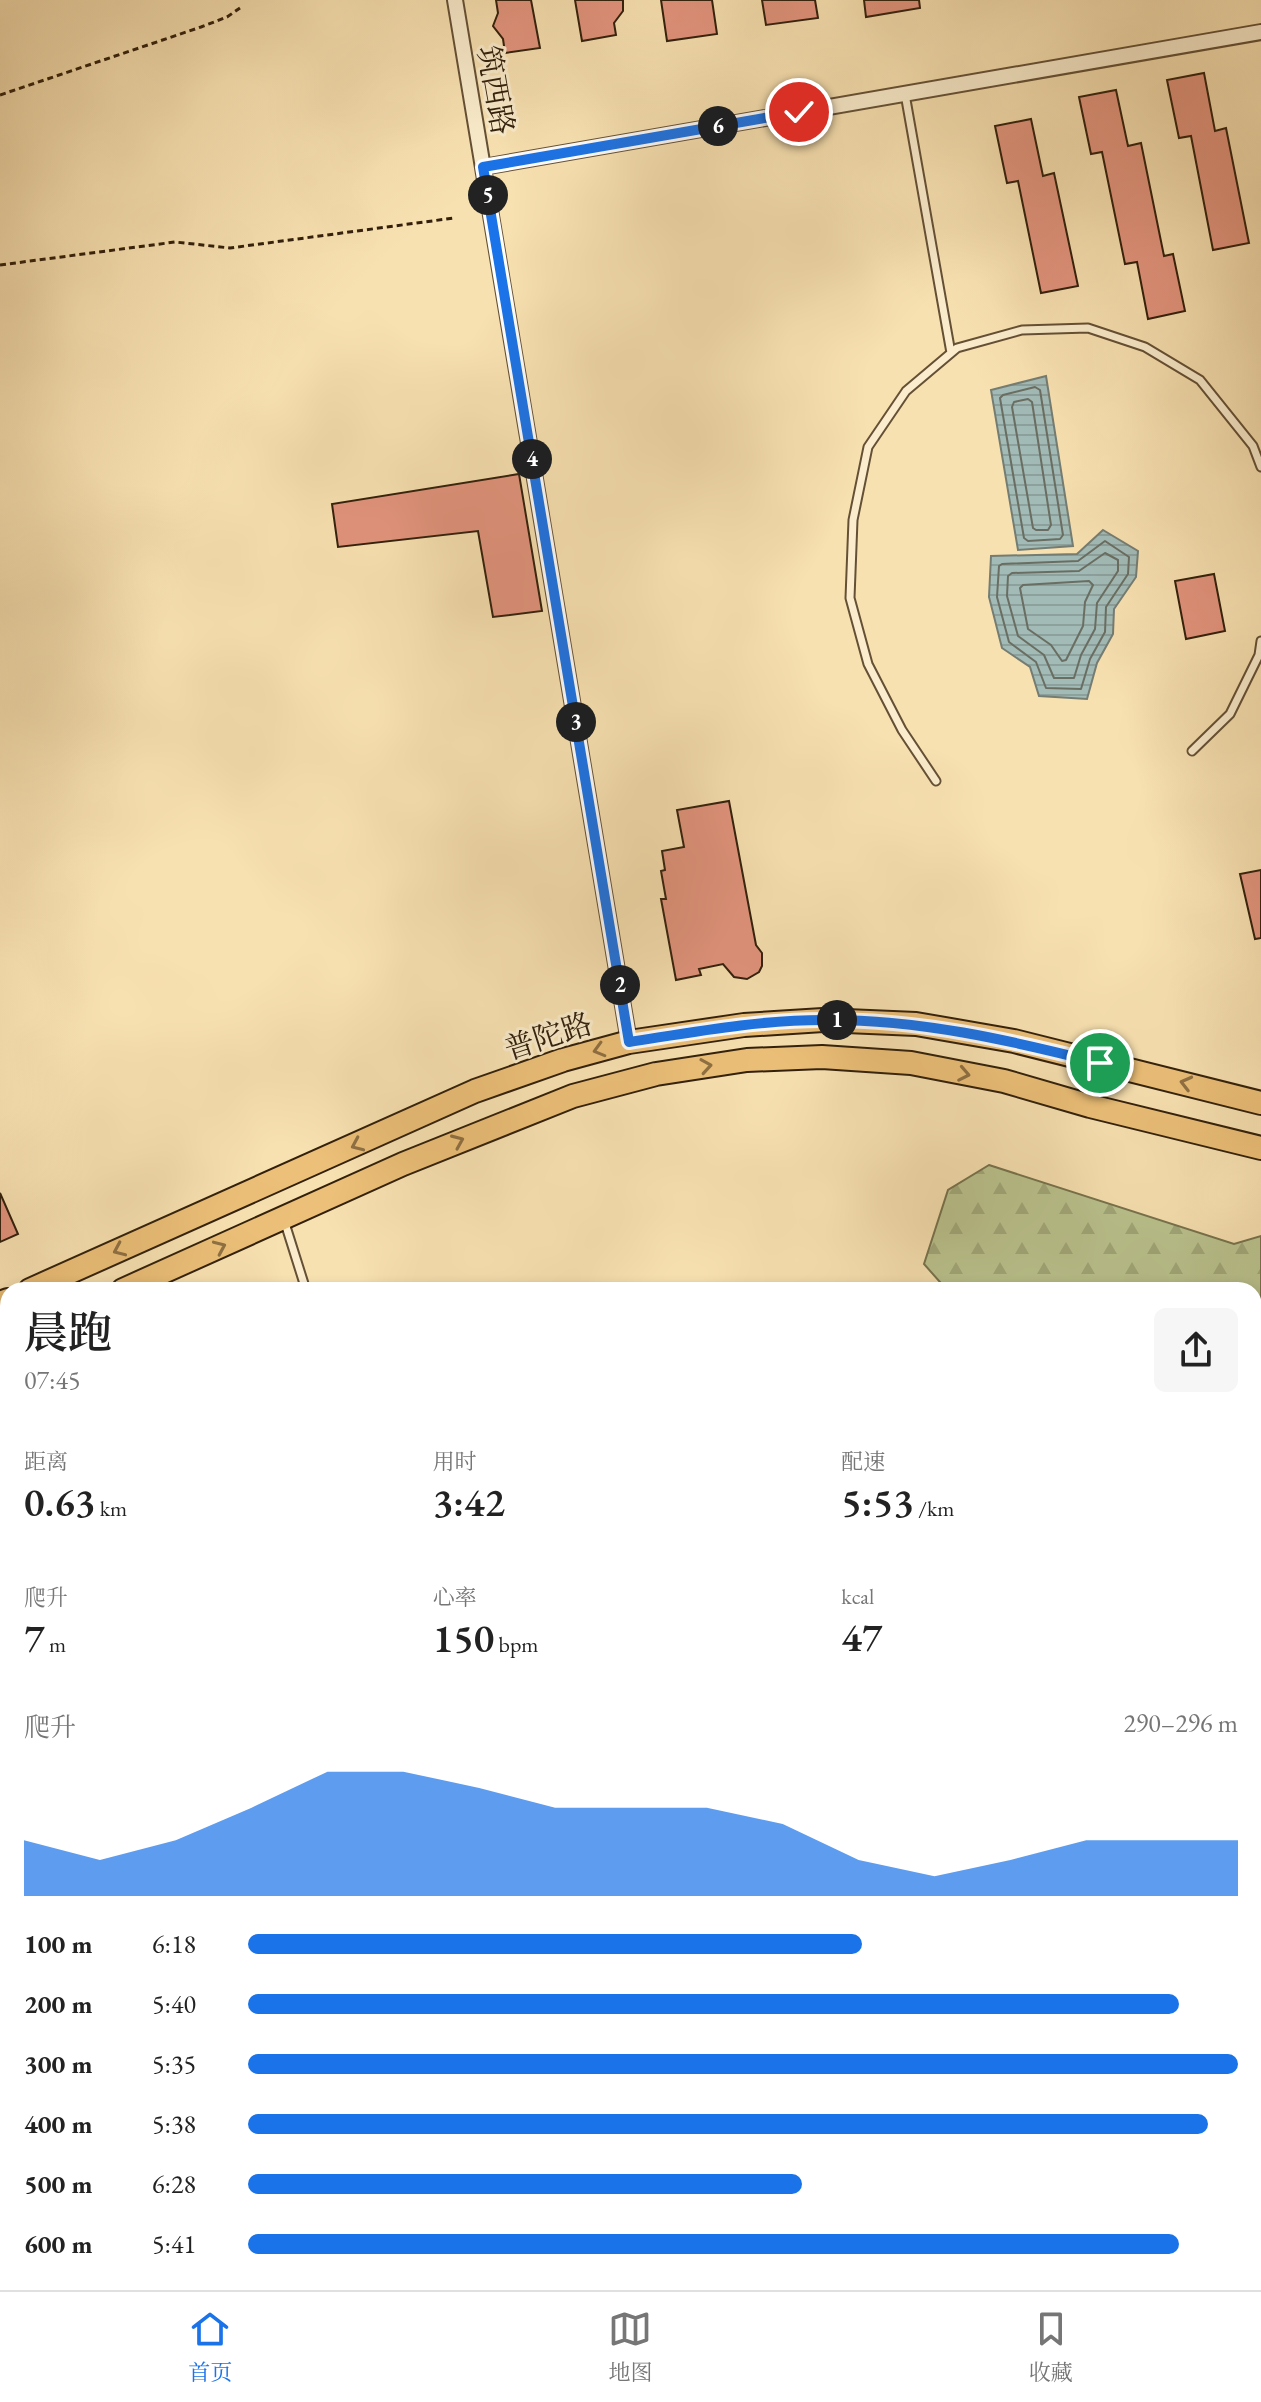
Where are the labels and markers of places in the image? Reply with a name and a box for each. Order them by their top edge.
pin [765,78,833,146]
pin: 6 [698,106,738,146]
pin: 5 [468,175,508,215]
pin: 4 [512,439,552,479]
pin: 3 [556,702,596,742]
pin: 2 [600,965,640,1005]
pin: 1 [817,1000,857,1040]
pin [1066,1029,1134,1097]

